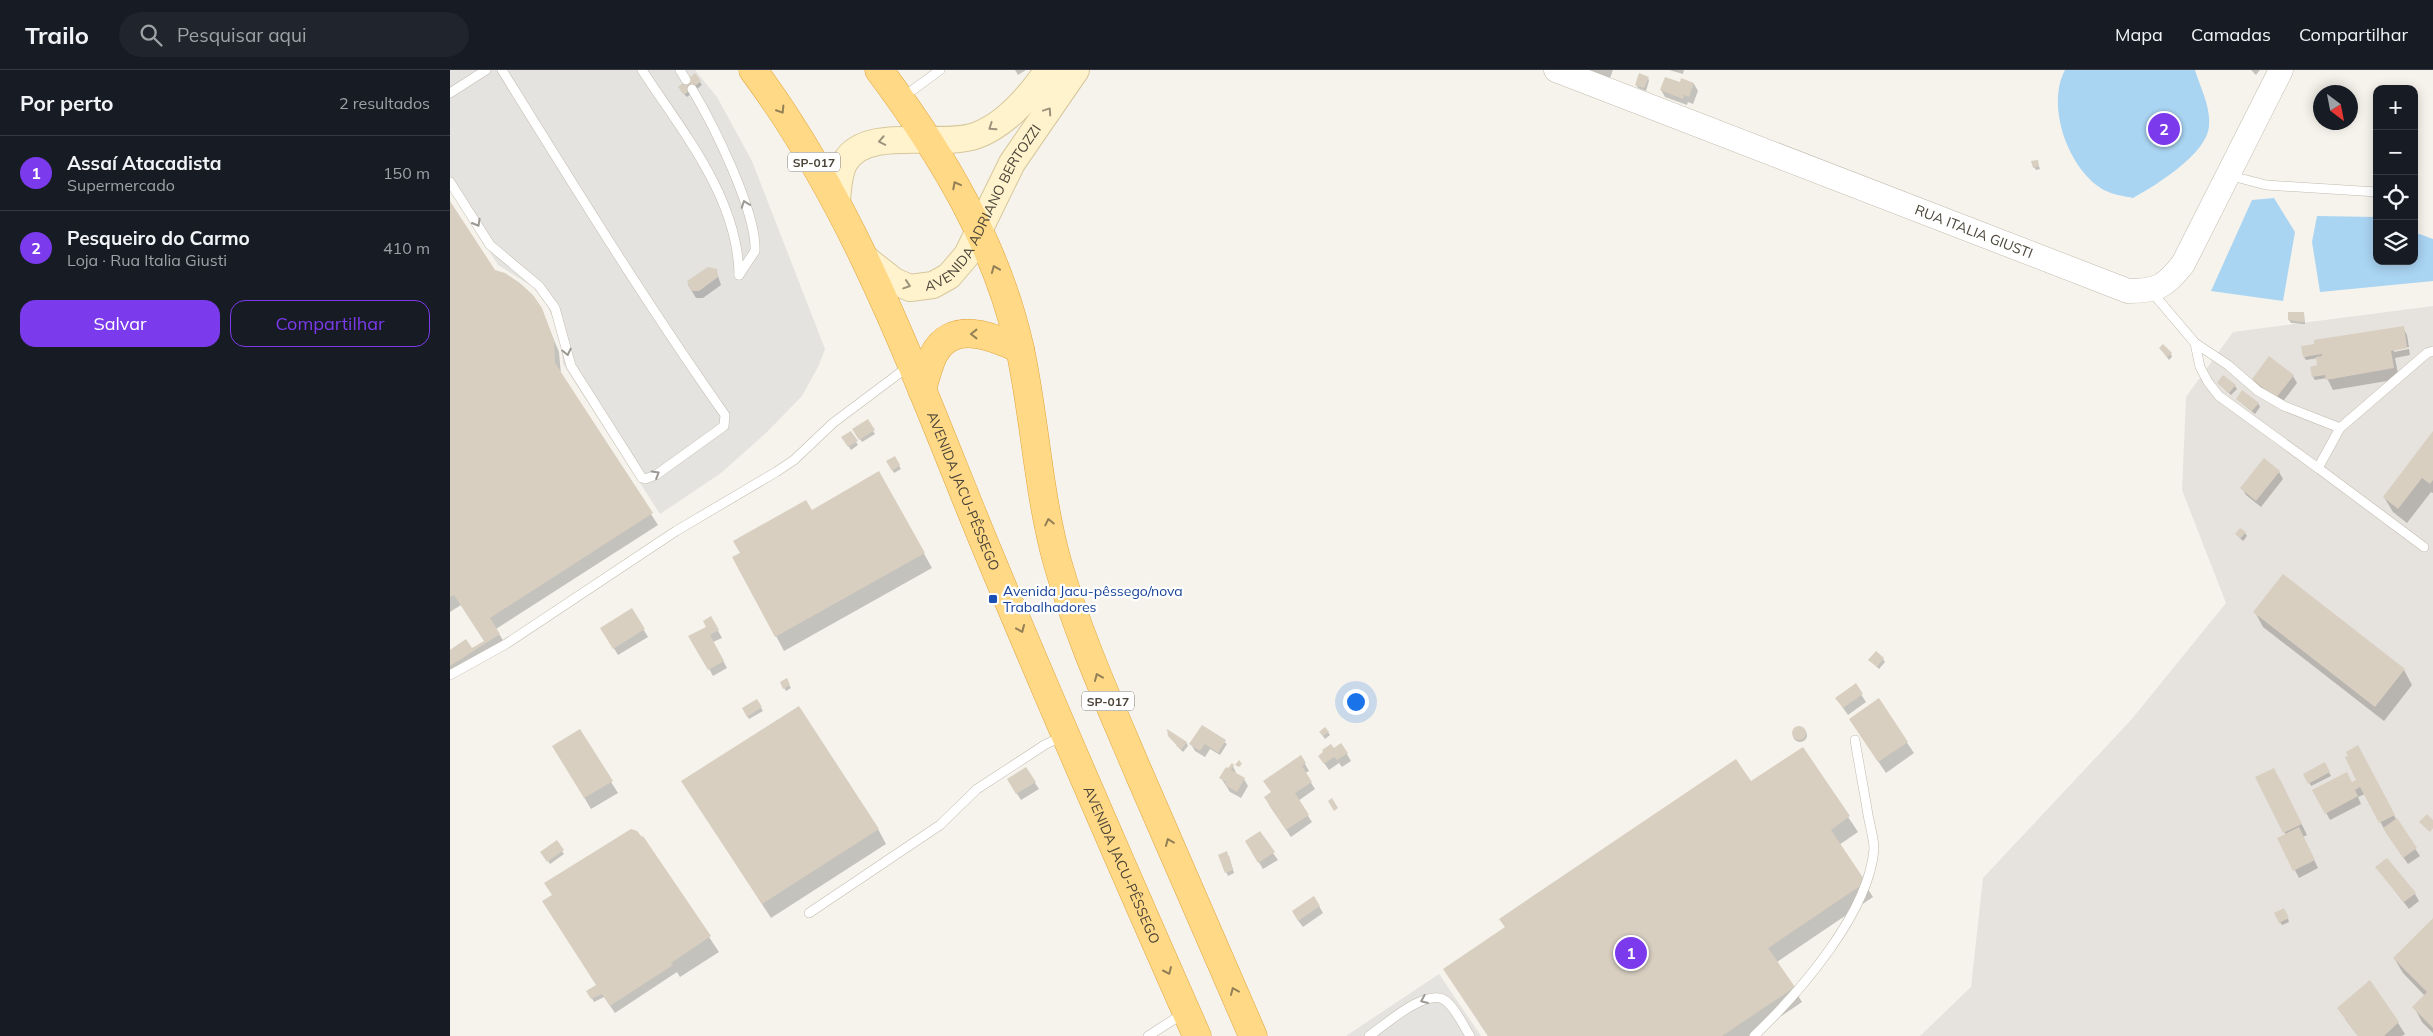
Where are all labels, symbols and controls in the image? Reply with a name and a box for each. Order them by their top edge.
search box [119,12,469,57]
text: Trailo [25,20,89,50]
icon: search [137,21,165,49]
text: Pesquisar aqui [177,23,306,47]
text: Mapa [2115,23,2163,46]
text: Camadas [2191,23,2271,46]
text: Compartilhar [2299,23,2408,46]
north arrow [2313,85,2358,130]
map controls [2373,85,2418,265]
button: + [2373,85,2418,130]
text: Por perto [20,90,114,116]
text: 2 resultados [339,93,430,113]
one-way arrow [775,105,784,114]
one-way arrow [1042,108,1051,117]
pin: 2 [2148,110,2180,148]
one-way arrow [989,120,998,130]
street label: AVENIDA ADRIANO BERTOZZI [924,121,1045,295]
button: − [2373,130,2418,175]
one-way arrow [878,135,887,145]
text: Assaí Atacadista [67,151,221,175]
road number: SP-017 [788,152,840,171]
text: 1 [31,163,41,183]
text: 150 m [383,163,430,183]
text: Supermercado [67,175,175,195]
button: locate [2373,175,2418,220]
one-way arrow [952,181,962,190]
one-way arrow [741,200,751,209]
street label: RUA ITALIA GIUSTI [1912,201,2035,262]
one-way arrow [471,217,481,226]
button: layers [2373,220,2418,265]
text: Pesqueiro do Carmo [67,226,250,250]
text: 2 [31,238,41,258]
text: 410 m [383,238,430,258]
text: Loja · Rua Italia Giusti [67,250,227,270]
one-way arrow [990,265,1001,274]
one-way arrow [902,280,911,290]
button: Salvar [20,300,220,347]
button: Compartilhar [230,300,430,347]
one-way arrow [970,329,978,339]
one-way arrow [561,347,572,356]
street label: AVENIDA JACU-PÊSSEGO [923,409,1004,573]
one-way arrow [650,470,659,480]
one-way arrow [1044,518,1055,527]
place label: Avenida Jacu-pêssego/nova Trabalhadores [1003,582,1183,616]
marker: Avenida Jacu-pêssego/nova Trabalhadores [987,593,999,605]
one-way arrow [1015,624,1025,633]
one-way arrow [1093,673,1104,682]
your location [1343,689,1369,715]
road number: SP-017 [1082,692,1134,710]
street label: AVENIDA JACU-PÊSSEGO [1080,783,1164,946]
one-way arrow [1164,838,1175,847]
pin: 1 [1615,934,1647,972]
one-way arrow [1162,966,1173,975]
one-way arrow [1229,987,1240,996]
one-way arrow [1420,993,1429,1004]

